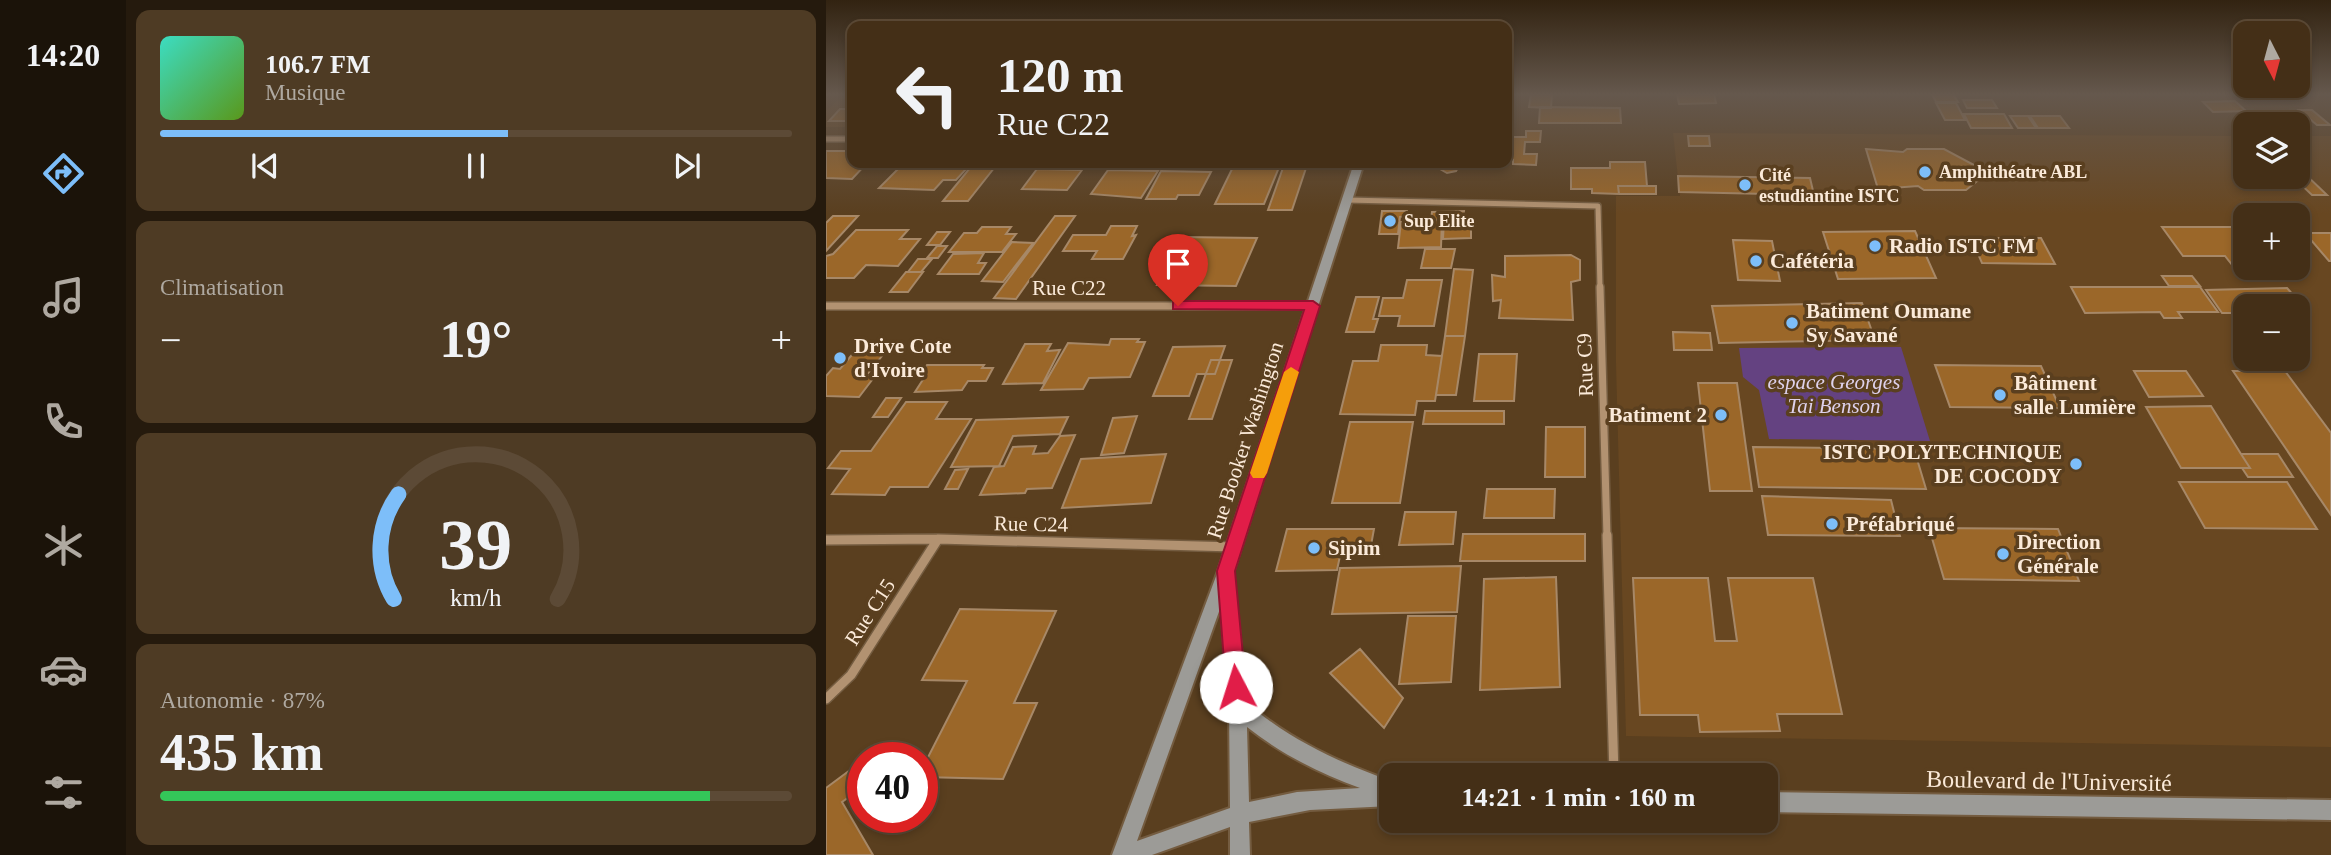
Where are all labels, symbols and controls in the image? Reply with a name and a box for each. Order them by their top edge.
north arrow [2233,21,2310,98]
map controls [2233,21,2310,371]
text: 14:20 [26,37,100,73]
text: 120 m [997,48,1124,103]
icon: left [882,49,973,140]
text: 106.7 FM [265,50,370,79]
text: Musique [265,80,346,105]
text: Rue C22 [997,106,1110,142]
button: layers [2233,112,2310,189]
icon: previous [246,147,284,185]
icon: pause [457,147,495,185]
icon: next [668,147,706,185]
icon: directions [39,149,88,198]
place label: Amphithéatre ABL [1939,162,2087,182]
marker: Amphithéatre ABL [1917,164,1933,180]
place label: Cité estudiantine ISTC [1759,165,1900,206]
marker: Cité estudiantine ISTC [1737,177,1753,193]
button: + [2233,203,2310,280]
place label: Sup Elite [1404,211,1475,231]
marker: Sup Elite [1382,213,1398,229]
pin [1148,234,1208,306]
place label: Radio ISTC FM [1889,234,2035,258]
marker: Radio ISTC FM [1867,238,1883,254]
icon: arrive [1159,245,1197,283]
place label: Cafétéria [1770,249,1854,273]
marker: Cafétéria [1748,253,1764,269]
icon: music [39,273,88,322]
text: Climatisation [160,275,284,300]
street label: Rue C22 [1032,276,1106,300]
button: − [2233,294,2310,371]
place label: Batiment Oumane Sy Savané [1806,299,1971,347]
text: 19° [440,311,512,368]
marker: Batiment Oumane Sy Savané [1784,315,1800,331]
text: − [160,319,181,361]
text: + [771,319,792,361]
street label: Rue C9 [1572,333,1598,397]
place label: Drive Cote d'Ivoire [854,334,951,382]
street label: Rue Booker Washington [1202,338,1288,541]
marker: Drive Cote d'Ivoire [832,350,848,366]
park label: espace Georges Tai Benson [1768,370,1900,418]
place label: Bâtiment salle Lumière [2014,371,2136,419]
marker: Bâtiment salle Lumière [1992,387,2008,403]
icon: phone [39,397,88,446]
place label: Batiment 2 [1608,403,1707,427]
marker: Batiment 2 [1713,407,1729,423]
place label: ISTC POLYTECHNIQUE DE COCODY [1823,440,2062,488]
marker: ISTC POLYTECHNIQUE DE COCODY [2068,456,2084,472]
text: 39 [440,505,512,586]
street label: Rue C24 [994,511,1069,537]
place label: Préfabriqué [1846,512,1954,536]
marker: Préfabriqué [1824,516,1840,532]
icon: climate [39,521,88,570]
place label: Direction Générale [2017,530,2101,578]
place label: Sipim [1328,536,1381,560]
marker: Sipim [1306,540,1322,556]
marker: Direction Générale [1995,546,2011,562]
street label: Rue C15 [840,574,900,650]
text: km/h [450,584,502,611]
icon: car [39,645,88,694]
position arrow [1199,650,1273,724]
text: Autonomie · 87% [160,688,325,713]
text: 435 km [160,724,323,781]
speed limit sign: 40 [847,742,938,833]
street label: Boulevard de l'Université [1926,766,2172,796]
icon: filters [39,768,88,817]
text: 14:21 · 1 min · 160 m [1462,783,1696,812]

